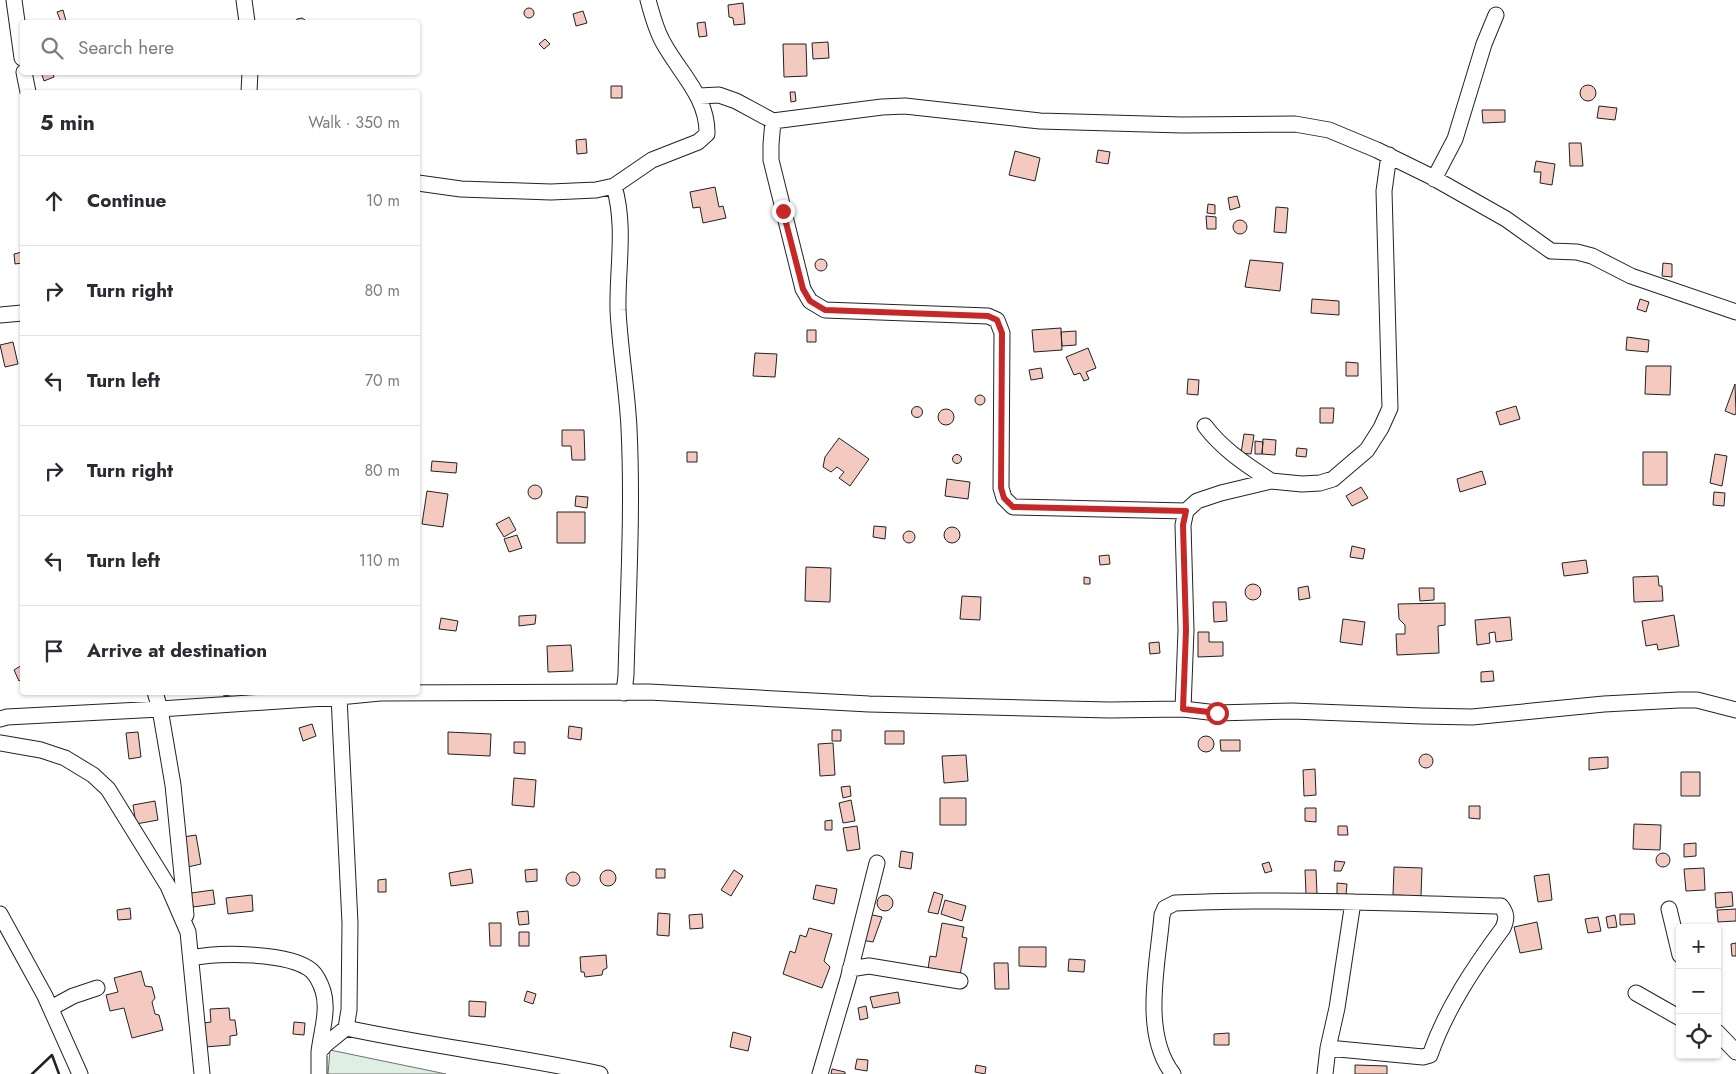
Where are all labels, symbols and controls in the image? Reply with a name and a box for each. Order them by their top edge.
search box [20,20,420,75]
icon: search [38,34,66,62]
text: Search here [78,34,174,61]
text: 5 min [40,108,95,138]
text: Walk · 350 m [308,111,400,134]
icon: ahead [40,187,68,215]
text: Continue [87,187,166,214]
text: 10 m [366,189,400,212]
route end [772,200,795,223]
icon: right [40,277,68,305]
text: Turn right [87,277,173,304]
text: 80 m [364,279,400,302]
icon: left [40,367,68,395]
text: Turn left [87,367,160,394]
text: 70 m [365,369,400,392]
icon: right [40,457,68,485]
text: Turn right [87,457,173,484]
text: 80 m [364,459,400,482]
icon: left [40,547,68,575]
text: Turn left [87,547,160,574]
text: 110 m [359,549,400,572]
icon: arrive [40,637,68,665]
text: Arrive at destination [87,637,267,664]
route start [1206,702,1229,725]
map controls [1676,924,1721,1059]
button: + [1676,924,1721,969]
button: − [1676,969,1721,1014]
button: locate [1676,1014,1721,1059]

